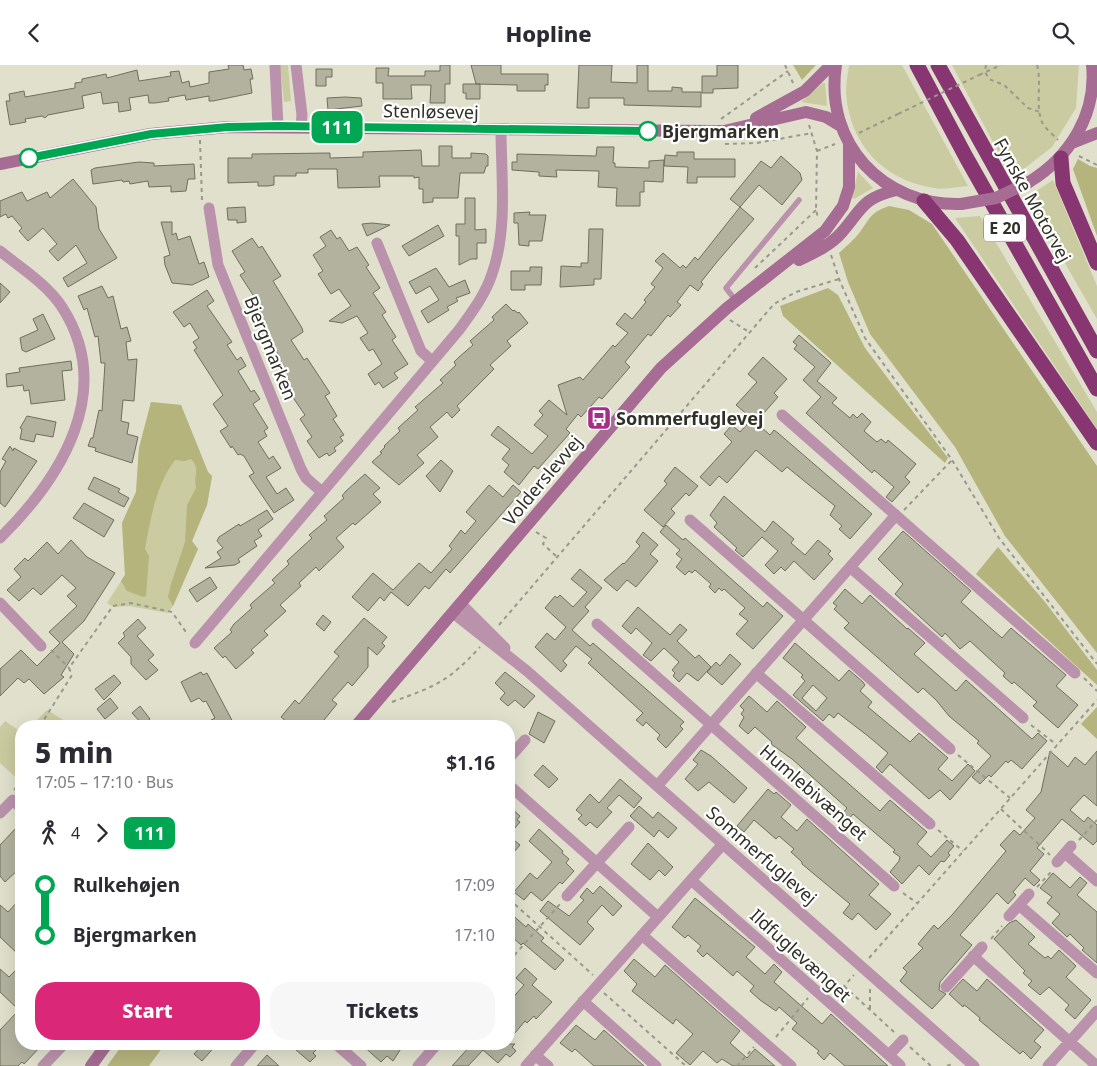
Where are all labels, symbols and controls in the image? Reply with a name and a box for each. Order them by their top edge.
text: Hopline [505,18,592,48]
icon: back [20,19,48,47]
icon: search [1049,19,1077,47]
street label: Stenløsevej [383,98,479,124]
line badge: 111 [308,111,366,143]
text: 111 [322,115,352,139]
place label: Bjergmarken [662,119,779,143]
marker: Bjergmarken [638,121,658,141]
street label: Fynske Motorvej [989,134,1077,266]
unlabelled marker [19,148,39,168]
road number: E 20 [984,215,1026,242]
street label: Bjergmarken [239,292,303,404]
bus stop icon: Sommerfuglevej [586,405,612,431]
place label: Sommerfuglevej [616,406,763,430]
street label: Volderslevvej [497,430,587,530]
text: 5 min [35,733,113,771]
street label: Humlebivænget [755,739,873,846]
text: $1.16 [446,750,495,776]
text: 17:05 – 17:10 · Bus [35,771,174,793]
street label: Sommerfuglevej [702,800,822,910]
icon: walk [35,819,63,847]
icon: forward [88,819,116,847]
text: 111 [134,821,165,845]
text: 4 [71,822,80,844]
text: Rulkehøjen [73,872,180,898]
text: 17:09 [454,874,495,896]
street label: Ildfuglevænget [745,903,857,1007]
text: Bjergmarken [73,922,197,948]
text: 17:10 [454,924,495,946]
button: Start [35,982,260,1040]
button: Tickets [270,982,495,1040]

